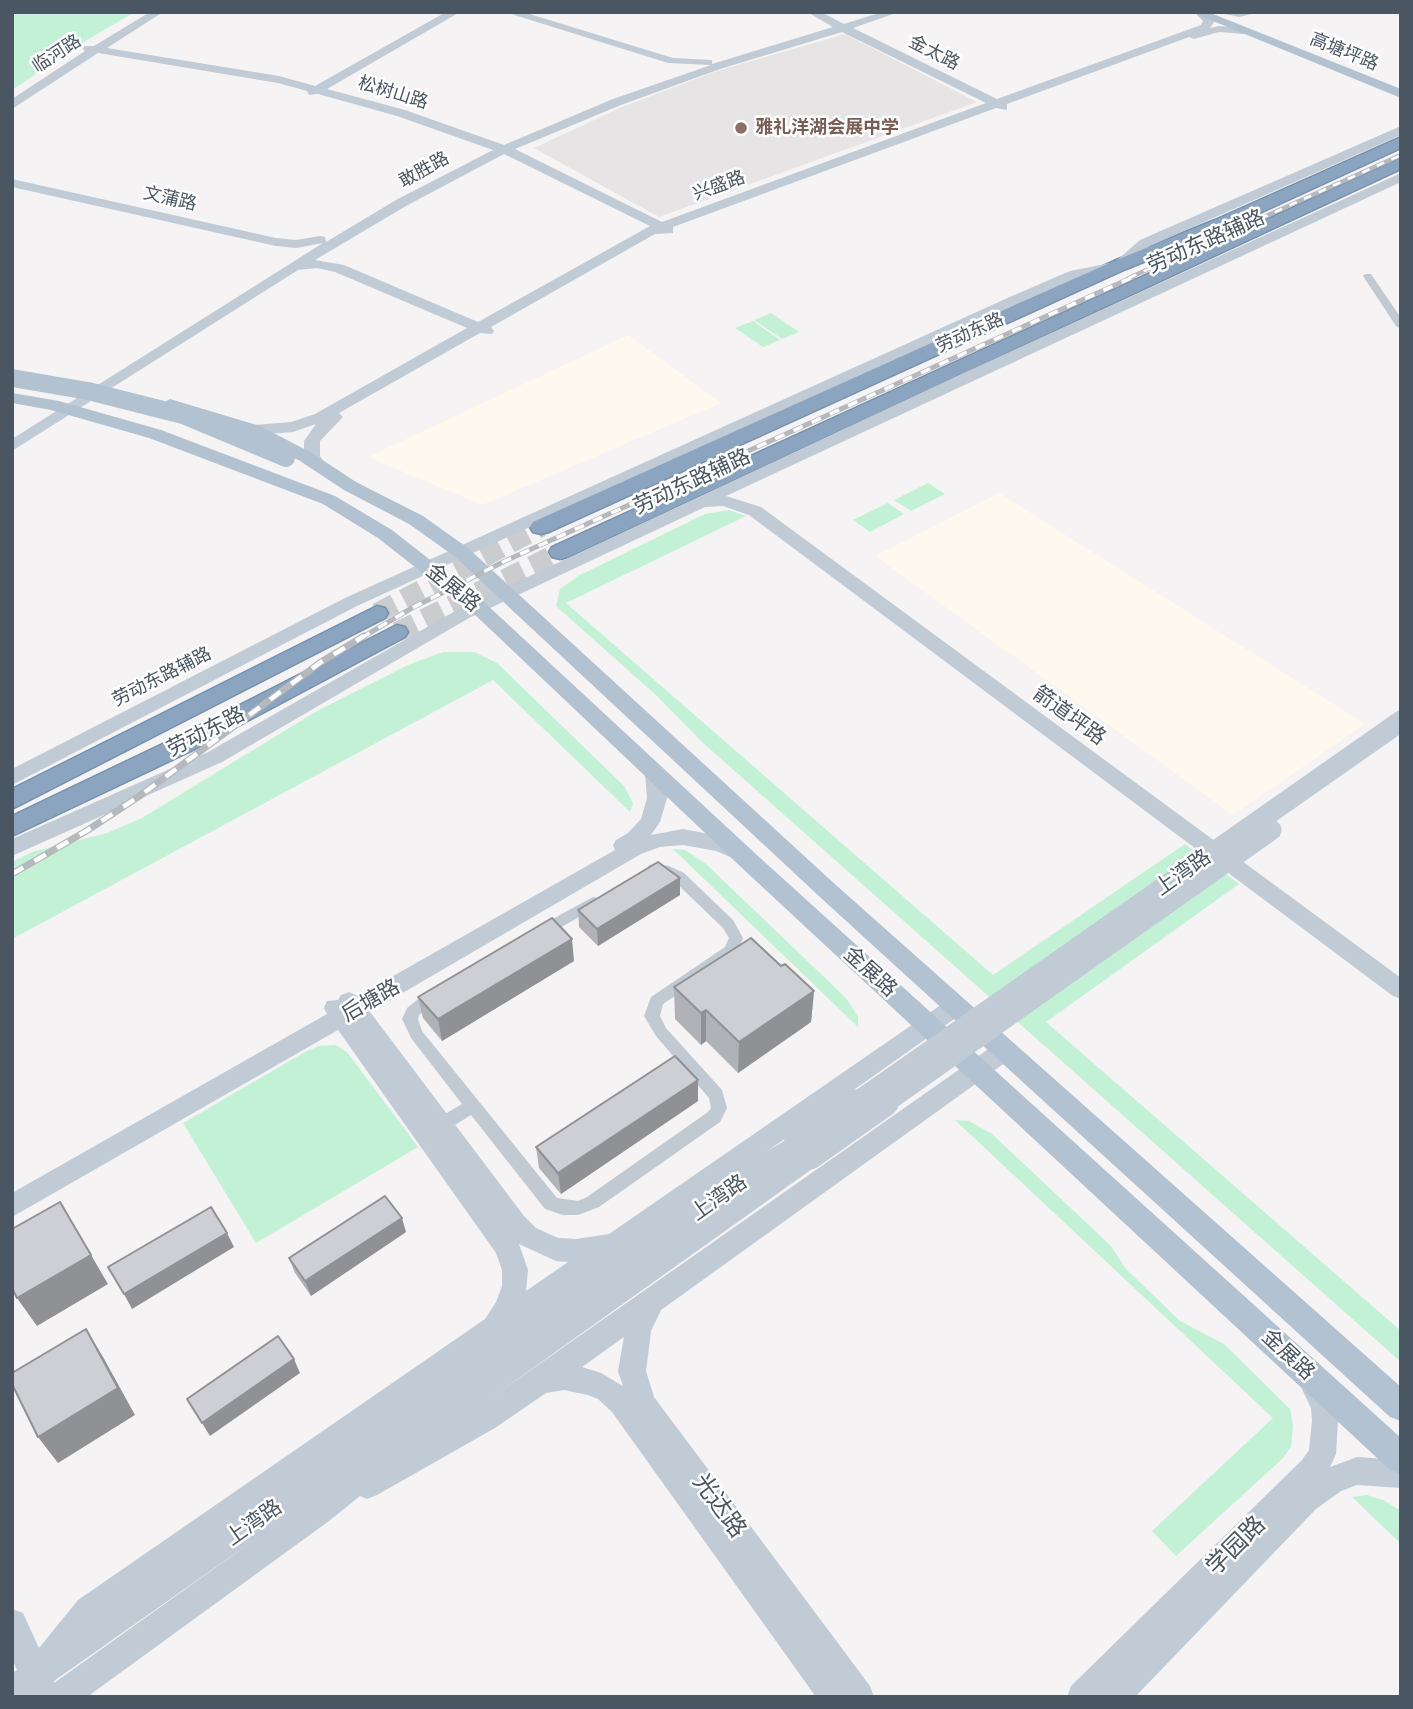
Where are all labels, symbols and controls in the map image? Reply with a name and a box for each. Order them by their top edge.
street label: 高塘坪路 [1307,29,1381,75]
street label: 临河路 [28,30,86,78]
street label: 金太路 [905,31,963,75]
street label: 松树山路 [355,72,431,114]
place label: 雅礼洋湖会展中学 [755,117,899,139]
marker: 雅礼洋湖会展中学 [733,120,749,136]
street label: 敢胜路 [395,147,453,193]
street label: 兴盛路 [690,167,748,205]
street label: 文蒲路 [141,182,199,216]
street label: 劳动东路辅路 [1143,205,1269,279]
street label: 劳动东路 [933,308,1007,358]
street label: 劳动东路辅路 [630,444,754,520]
street label: 金展路 [421,558,485,618]
street label: 劳动东路辅路 [109,643,215,711]
street label: 箭道坪路 [1028,681,1110,751]
street label: 劳动东路 [163,702,249,762]
street label: 上湾路 [1150,845,1216,901]
street label: 金展路 [838,942,902,1002]
street label: 后塘路 [337,974,405,1028]
street label: 上湾路 [686,1170,752,1226]
street label: 金展路 [1256,1324,1320,1386]
street label: 光达路 [686,1468,752,1544]
street label: 上湾路 [221,1495,287,1551]
street label: 学园路 [1200,1510,1272,1582]

